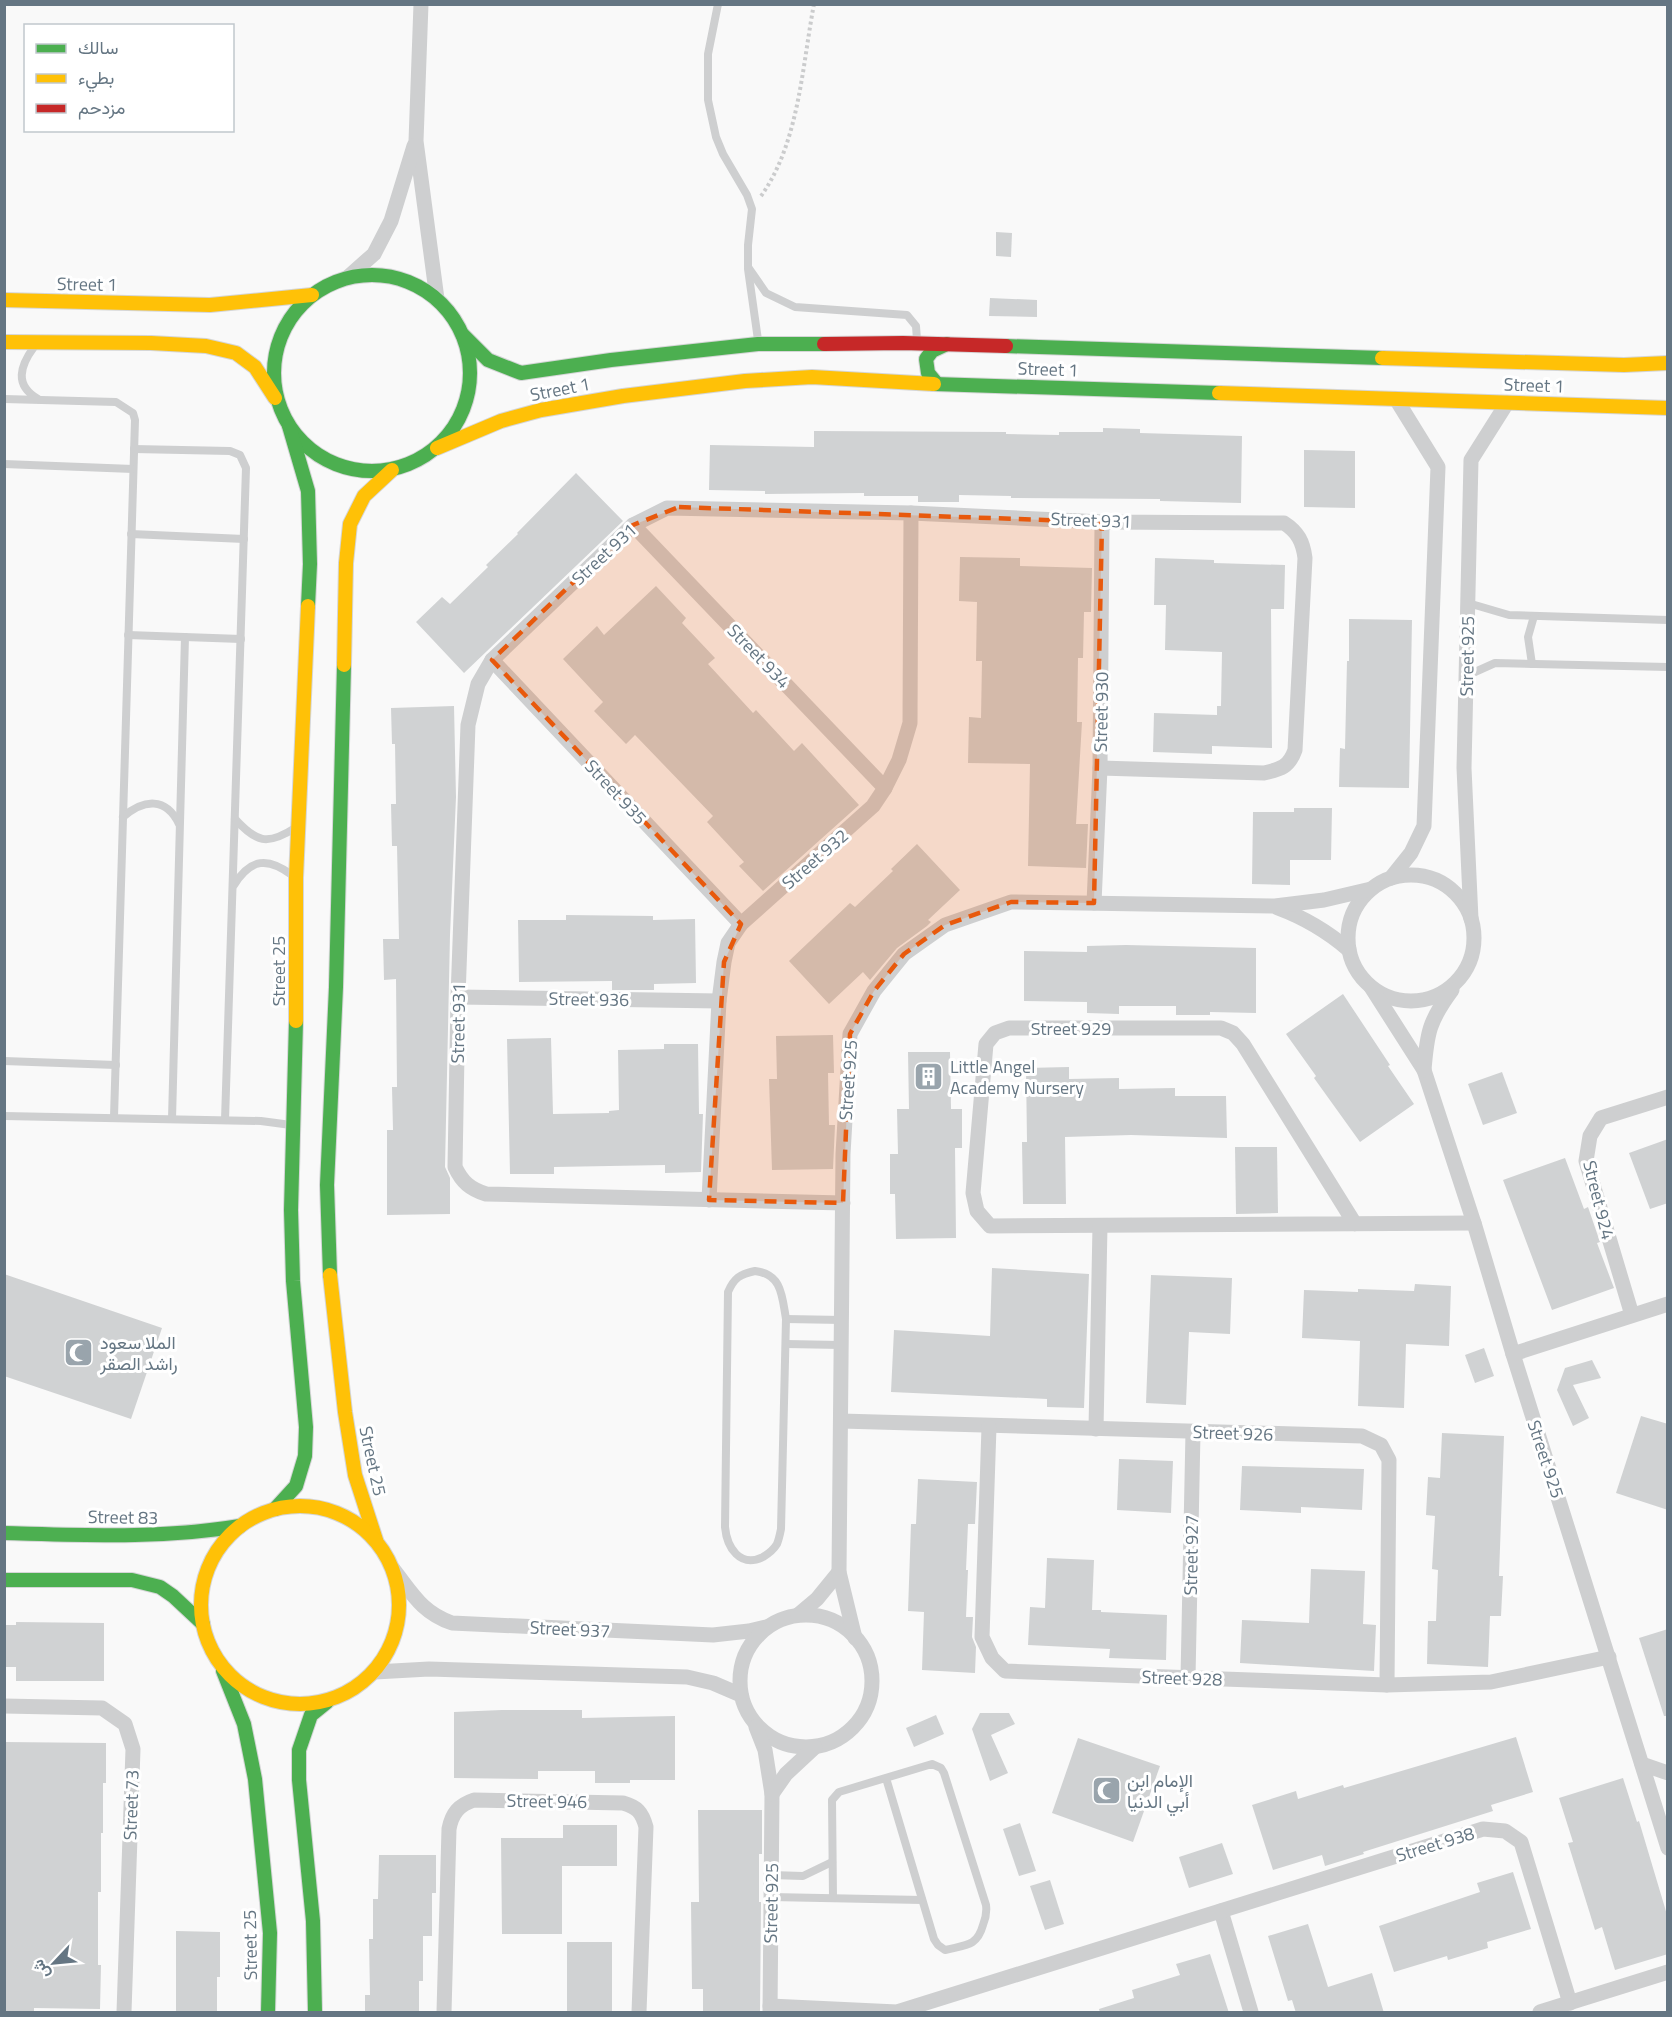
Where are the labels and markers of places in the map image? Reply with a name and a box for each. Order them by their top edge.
place label: Little Angel Academy Nursery [950,1053,1084,1101]
building icon: Little Angel Academy Nursery [913,1060,945,1092]
place label: الملا سعود راشد الصقر [99,1329,178,1377]
mosque icon: الملا سعود راشد الصقر [63,1336,95,1368]
place label: الإمام ابن أبي الدنيا [1127,1767,1193,1817]
mosque icon: الإمام ابن أبي الدنيا [1090,1774,1122,1806]

